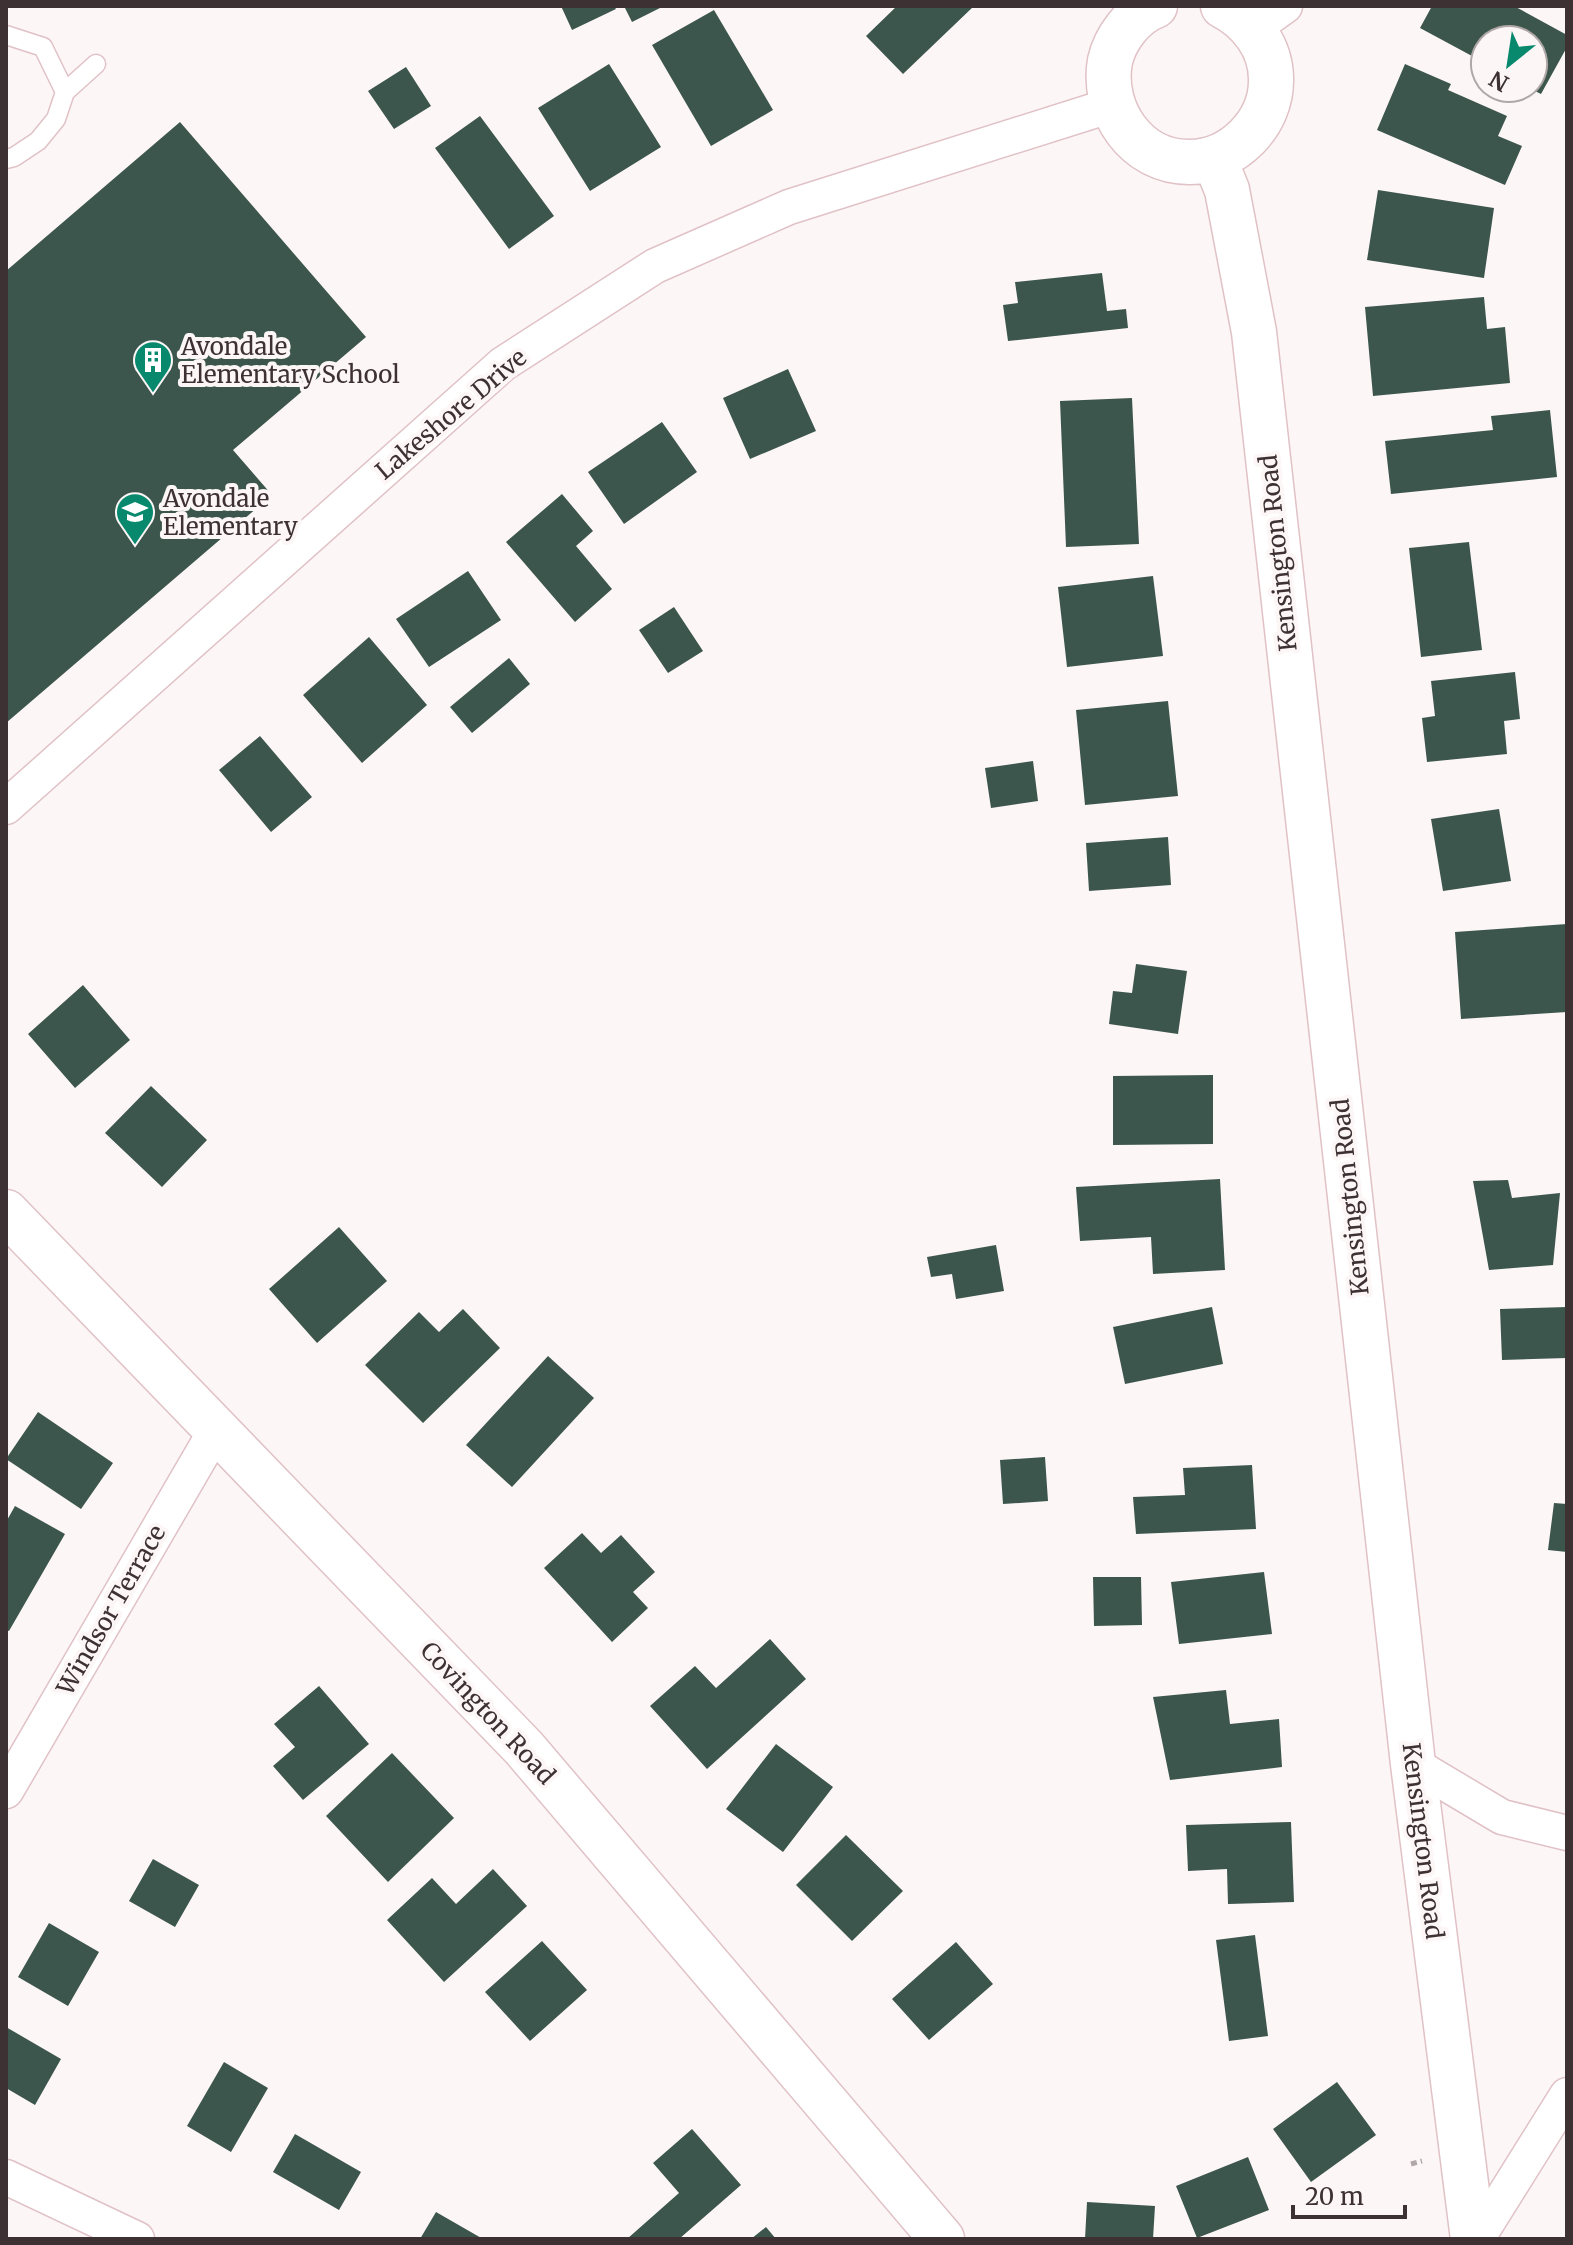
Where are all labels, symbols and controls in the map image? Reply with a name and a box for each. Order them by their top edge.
north arrow [1469,24,1549,104]
text: N [1484,65,1514,98]
place label: Avondale Elementary School [180,331,400,390]
building icon: Avondale Elementary School [132,339,174,394]
street label: Lakeshore Drive [369,342,533,486]
street label: Kensington Road [1252,453,1304,653]
place label: Avondale Elementary [162,483,298,542]
school or university icon: Avondale Elementary [114,491,156,546]
street label: Kensington Road [1324,1097,1376,1297]
street label: Windsor Terrace [49,1519,172,1702]
street label: Covington Road [414,1635,562,1791]
street label: Kensington Road [1396,1741,1450,1941]
scale bar [1293,2169,1405,2219]
text: 20 m [1305,2181,1364,2212]

